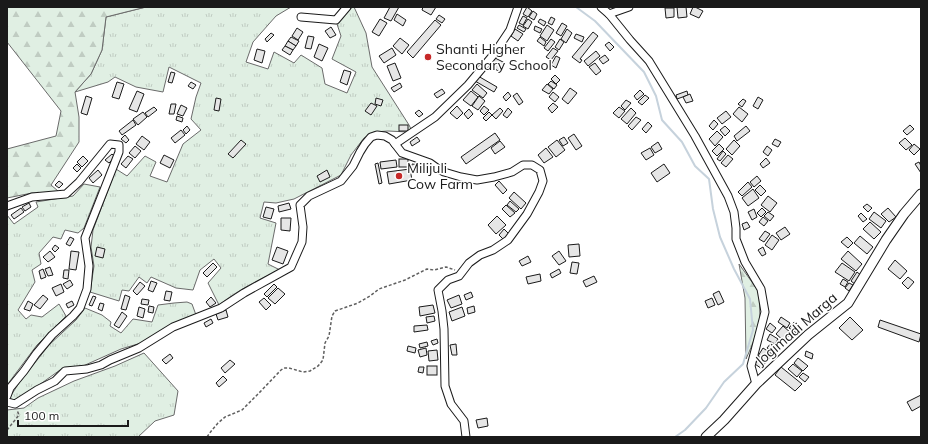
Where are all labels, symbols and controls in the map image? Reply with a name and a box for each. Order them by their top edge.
place label: Shanti Higher Secondary School [436,40,552,74]
marker: Shanti Higher Secondary School [423,52,433,62]
place label: Milijuli Cow Farm [407,159,473,193]
marker: Milijuli Cow Farm [394,171,404,181]
street label: Jogimadi Marga [751,289,841,369]
scale bar [18,402,128,428]
text: 100 m [24,408,59,423]

